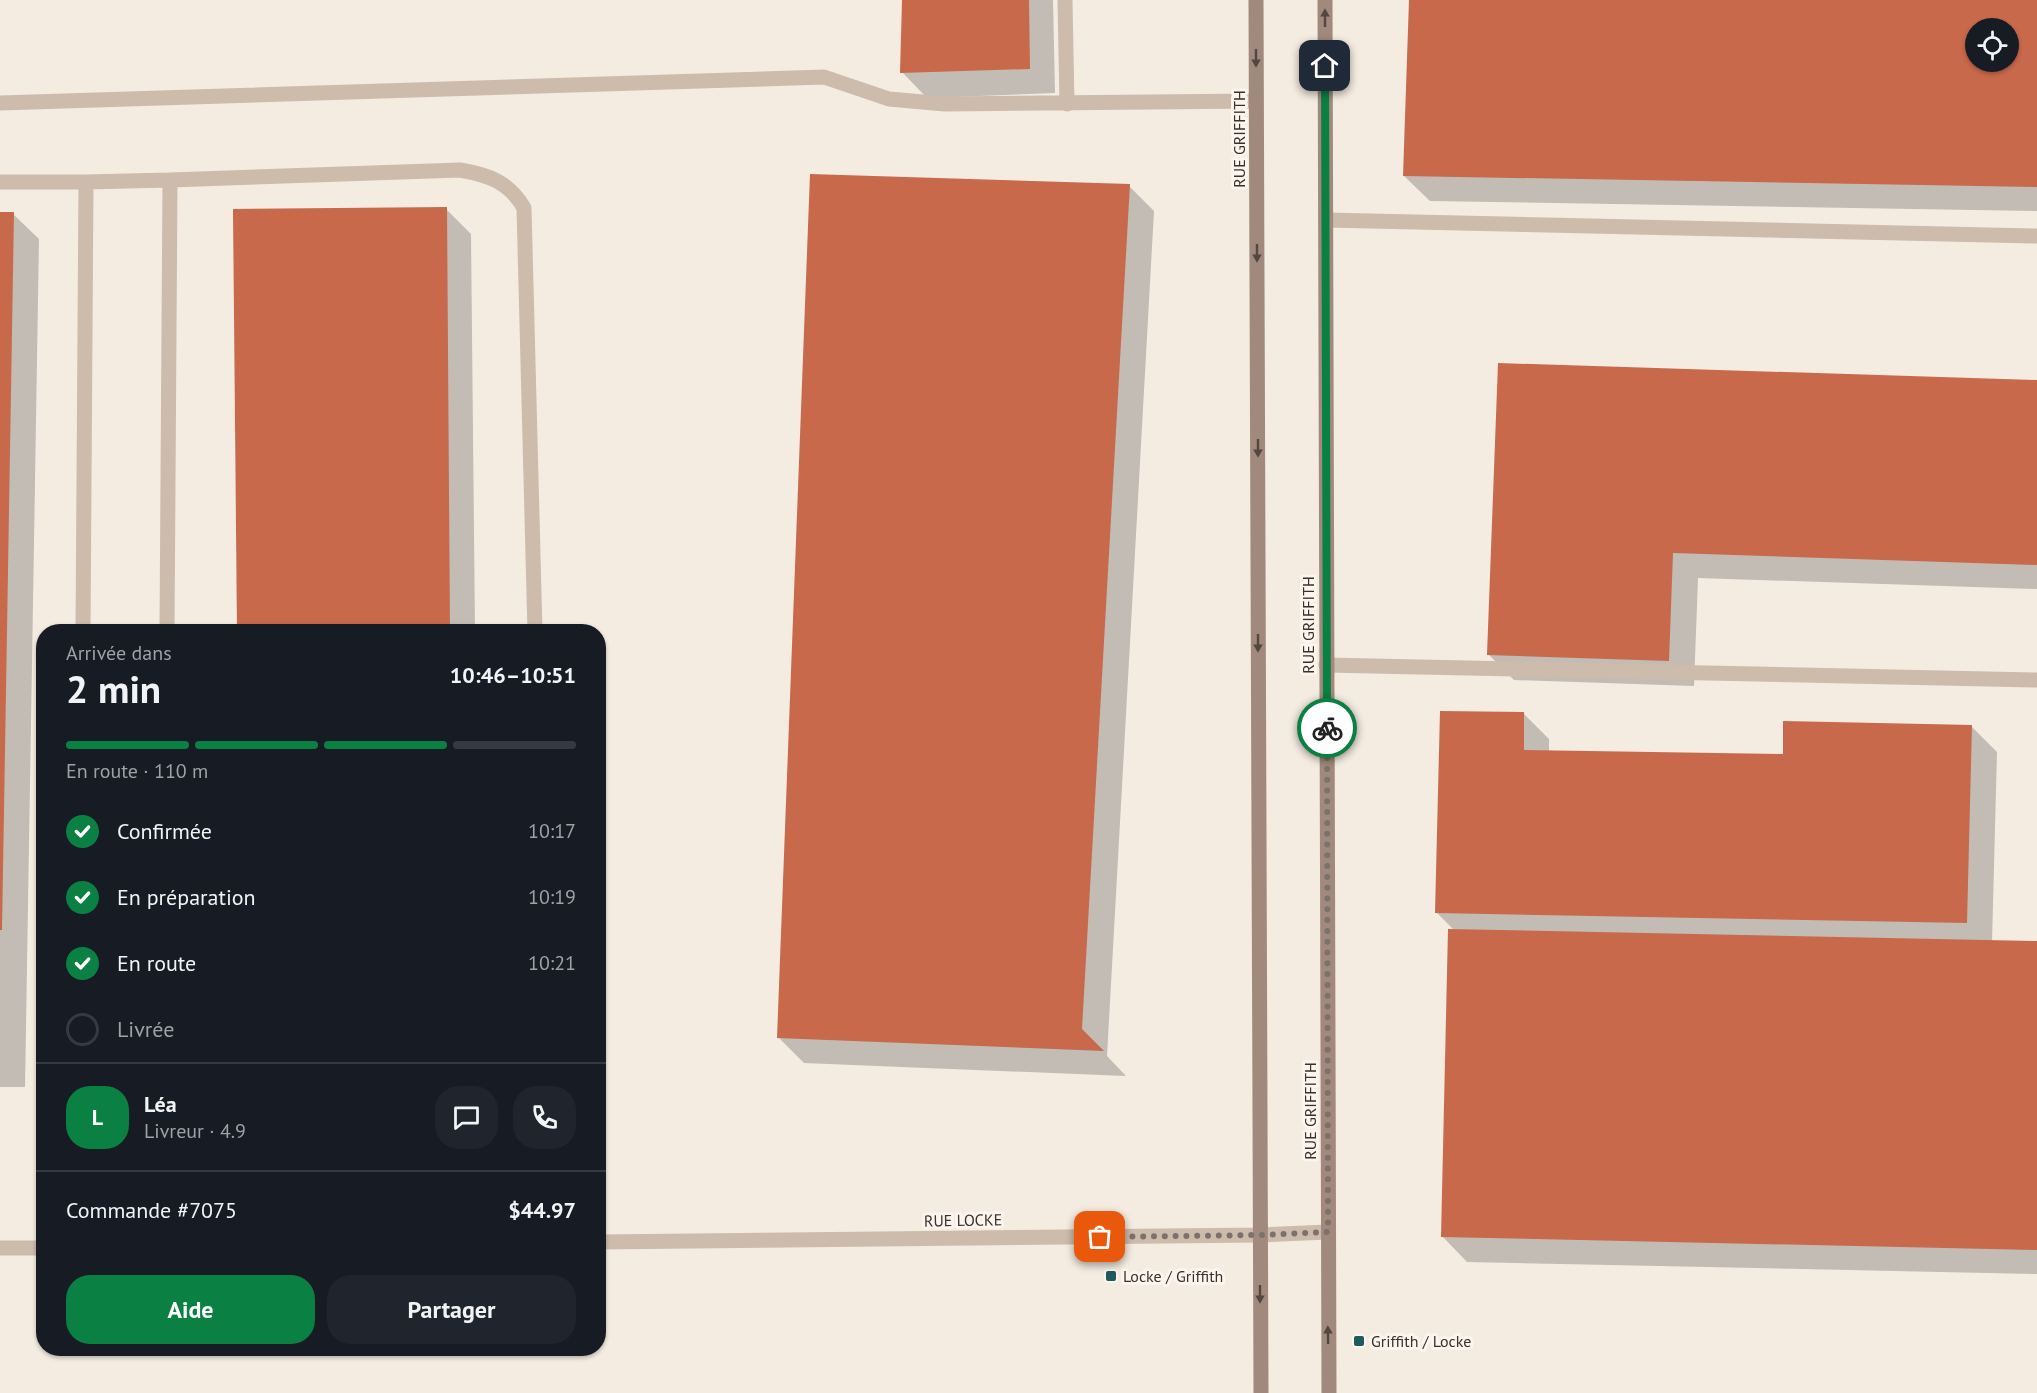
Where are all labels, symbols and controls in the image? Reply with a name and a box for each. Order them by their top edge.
one-way arrow [1320,9,1330,28]
map controls [1965,18,2019,72]
button: locate [1965,18,2019,72]
pin [1299,40,1350,91]
one-way arrow [1251,49,1261,68]
icon: home [1308,49,1341,82]
street label: RUE GRIFFITH [1229,90,1249,188]
one-way arrow [1252,244,1262,263]
one-way arrow [1253,439,1263,458]
street label: RUE GRIFFITH [1298,576,1318,674]
one-way arrow [1253,634,1263,653]
text: Arrivée dans [66,640,172,666]
text: 10:46–10:51 [450,661,576,689]
text: 2 min [66,663,161,714]
courier [1297,698,1357,758]
icon: bike [1311,712,1344,745]
text: En route · 110 m [66,758,208,784]
icon: check [66,815,99,848]
text: Confirmée [117,817,212,845]
text: 10:17 [528,818,576,844]
icon: check [66,881,99,914]
text: En préparation [117,883,256,911]
text: 10:19 [528,884,576,910]
icon: check [66,947,99,980]
text: En route [117,949,196,977]
text: 10:21 [528,950,576,976]
text: Livrée [117,1015,174,1043]
street label: RUE GRIFFITH [1300,1062,1320,1160]
button: chat [435,1086,498,1149]
button: phone [513,1086,576,1149]
text: Léa [144,1090,177,1118]
text: L [92,1103,103,1131]
text: Livreur · 4.9 [144,1118,246,1144]
text: Commande #7075 [66,1196,237,1224]
text: $44.97 [508,1196,576,1224]
street label: RUE LOCKE [924,1209,1002,1231]
pin [1074,1211,1125,1262]
icon: bag [1083,1220,1116,1253]
place label: Locke / Griffith [1123,1266,1223,1286]
marker: Locke / Griffith [1104,1269,1118,1283]
button: Aide [66,1275,315,1344]
button: Partager [327,1275,576,1344]
one-way arrow [1255,1284,1265,1303]
one-way arrow [1324,1325,1333,1344]
place label: Griffith / Locke [1371,1331,1471,1351]
marker: Griffith / Locke [1352,1334,1366,1348]

